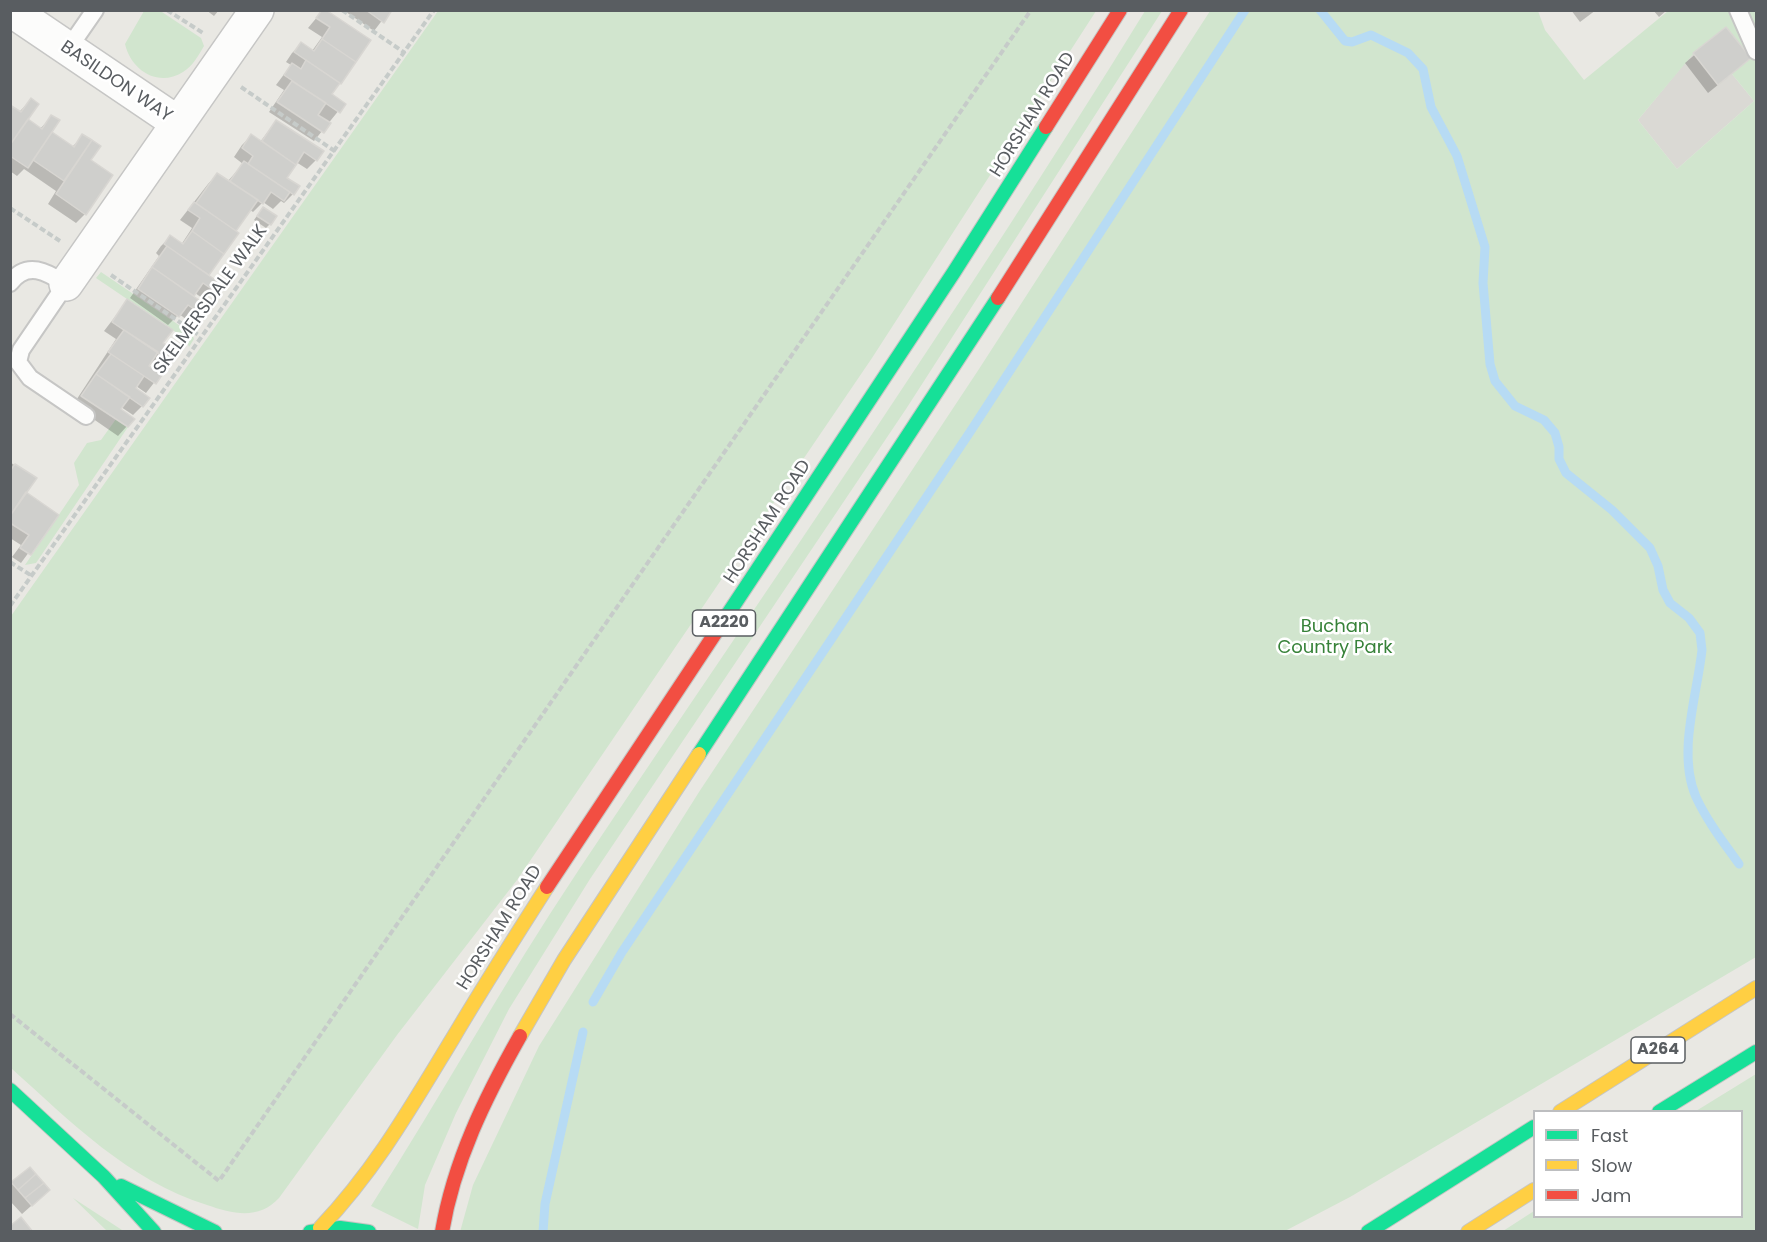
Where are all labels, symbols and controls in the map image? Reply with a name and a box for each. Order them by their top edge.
street label: BASILDON WAY [56,37,176,127]
street label: HORSHAM ROAD [986,49,1080,181]
street label: SKELMERSDALE WALK [149,221,273,379]
street label: HORSHAM ROAD [720,456,816,588]
road number: A2220 [692,610,756,636]
park label: Buchan Country Park [1277,616,1393,658]
street label: HORSHAM ROAD [453,862,547,994]
road number: A264 [1631,1037,1685,1063]
legend [1533,1110,1743,1218]
text: Fast [1591,1123,1628,1148]
text: Slow [1591,1153,1632,1178]
text: Jam [1591,1183,1631,1208]

